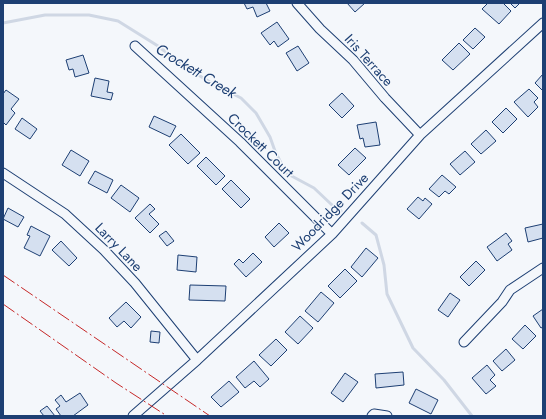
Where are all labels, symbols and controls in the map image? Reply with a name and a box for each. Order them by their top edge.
street label: Iris Terrace [340,29,398,91]
water label: Crockett Creek [151,38,241,104]
street label: Crockett Court [223,108,299,182]
street label: Woodridge Drive [287,168,373,256]
street label: Larry Lane [91,218,147,276]

